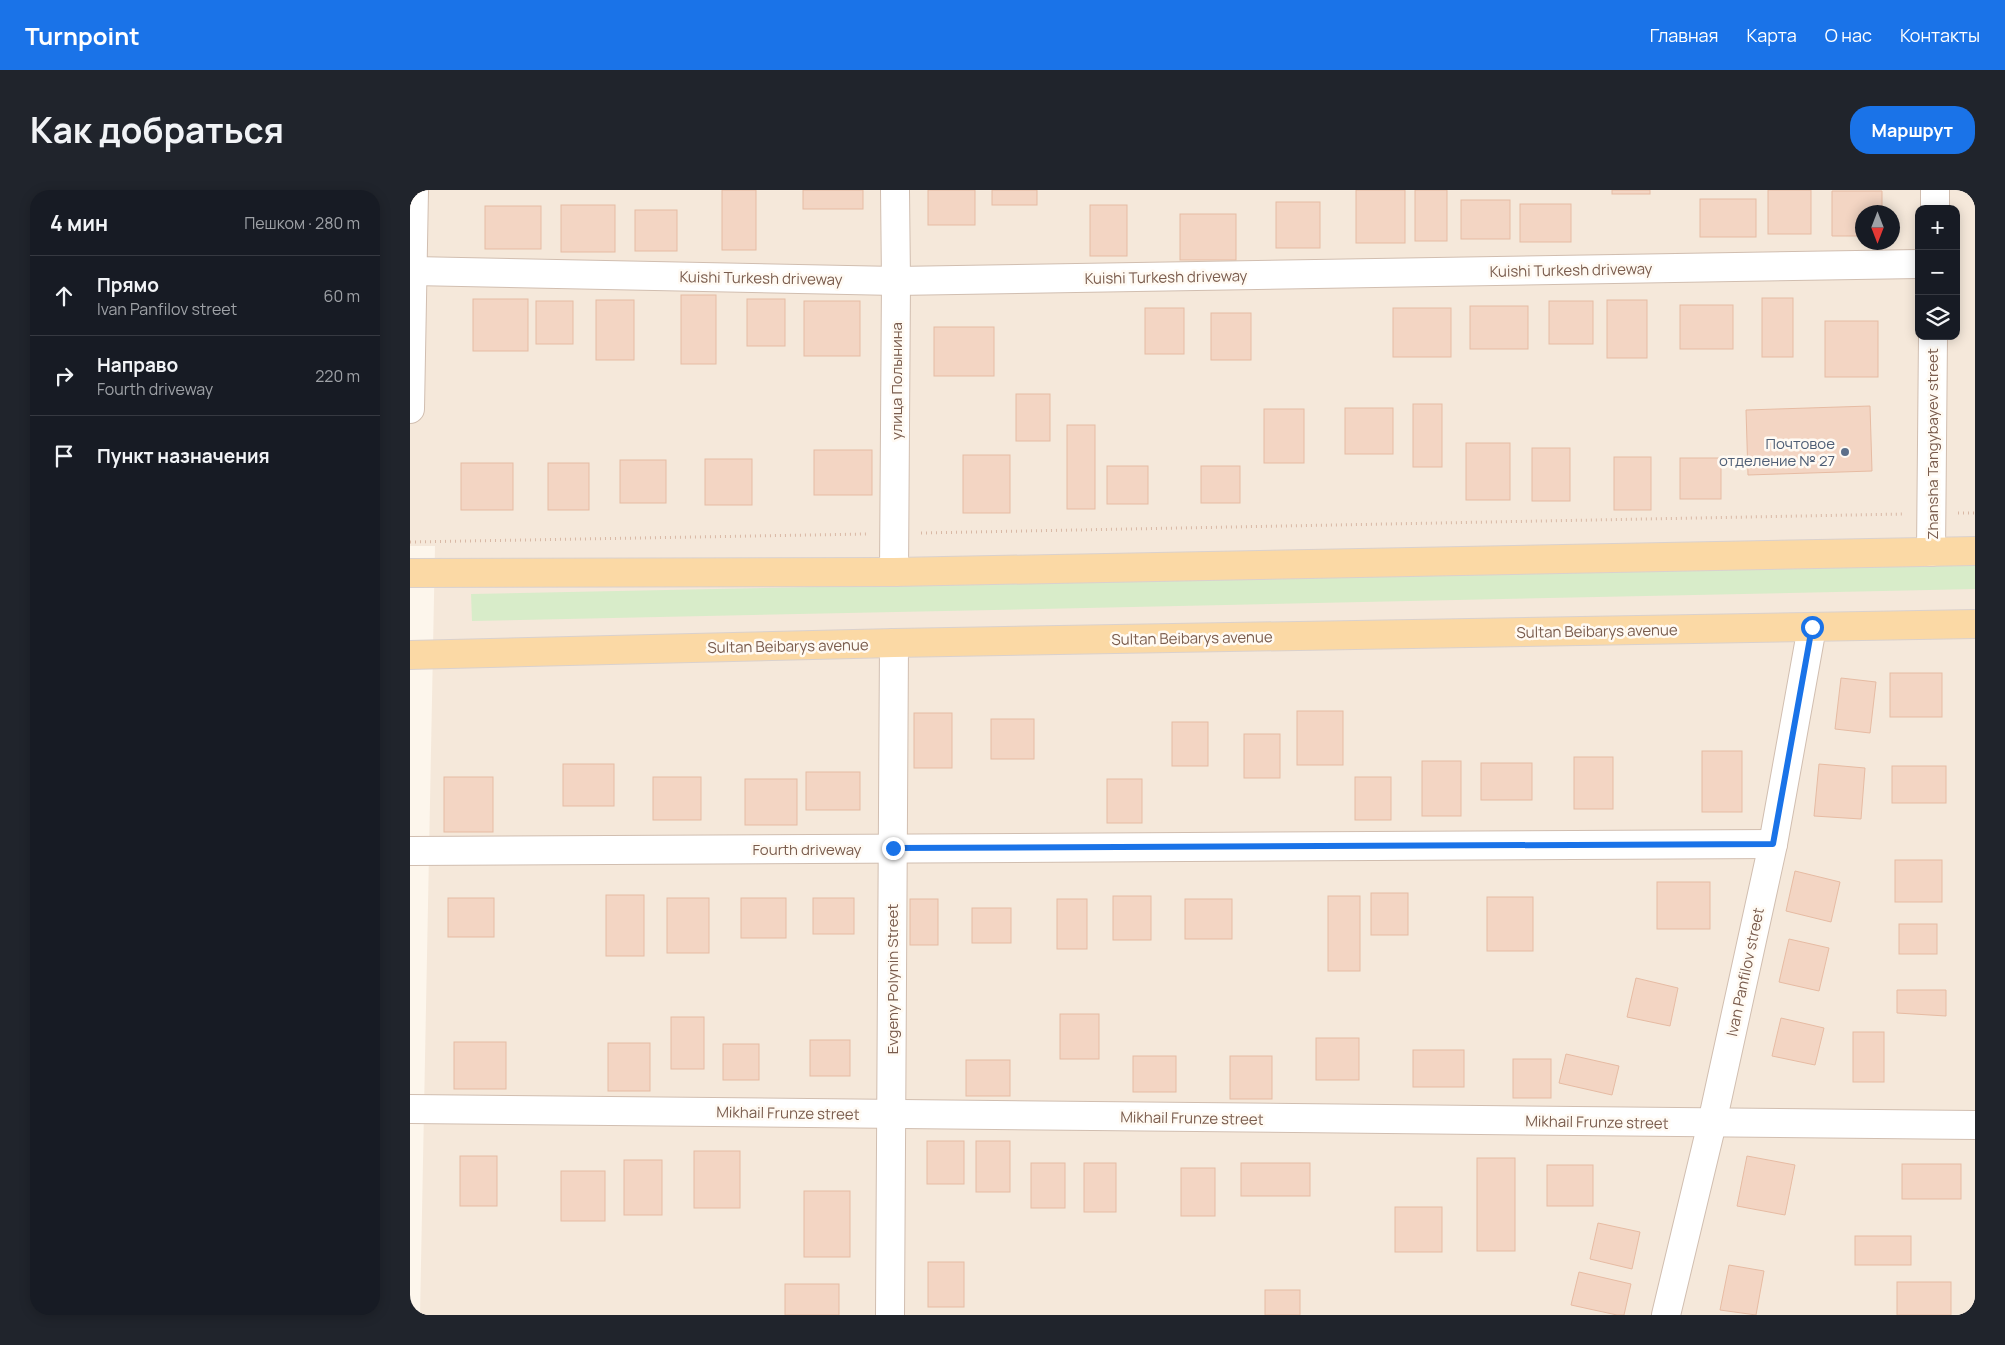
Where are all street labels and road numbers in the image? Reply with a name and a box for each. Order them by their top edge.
street label: Kuishi Turkesh driveway [1489,258,1653,282]
street label: Kuishi Turkesh driveway [1084,265,1248,289]
street label: Kuishi Turkesh driveway [679,266,843,290]
street label: улица Полынина [886,322,907,440]
street label: Zhansha Tangybayev street [1922,348,1943,540]
street label: Sultan Beibarys avenue [1516,619,1678,643]
street label: Sultan Beibarys avenue [1111,626,1273,650]
street label: Sultan Beibarys avenue [707,634,869,658]
street label: Fourth driveway [753,839,862,860]
street label: Evgeny Polynin Street [882,904,903,1054]
street label: Ivan Panfilov street [1721,906,1769,1038]
street label: Mikhail Frunze street [716,1101,860,1125]
street label: Mikhail Frunze street [1120,1106,1264,1130]
street label: Mikhail Frunze street [1525,1110,1669,1134]

